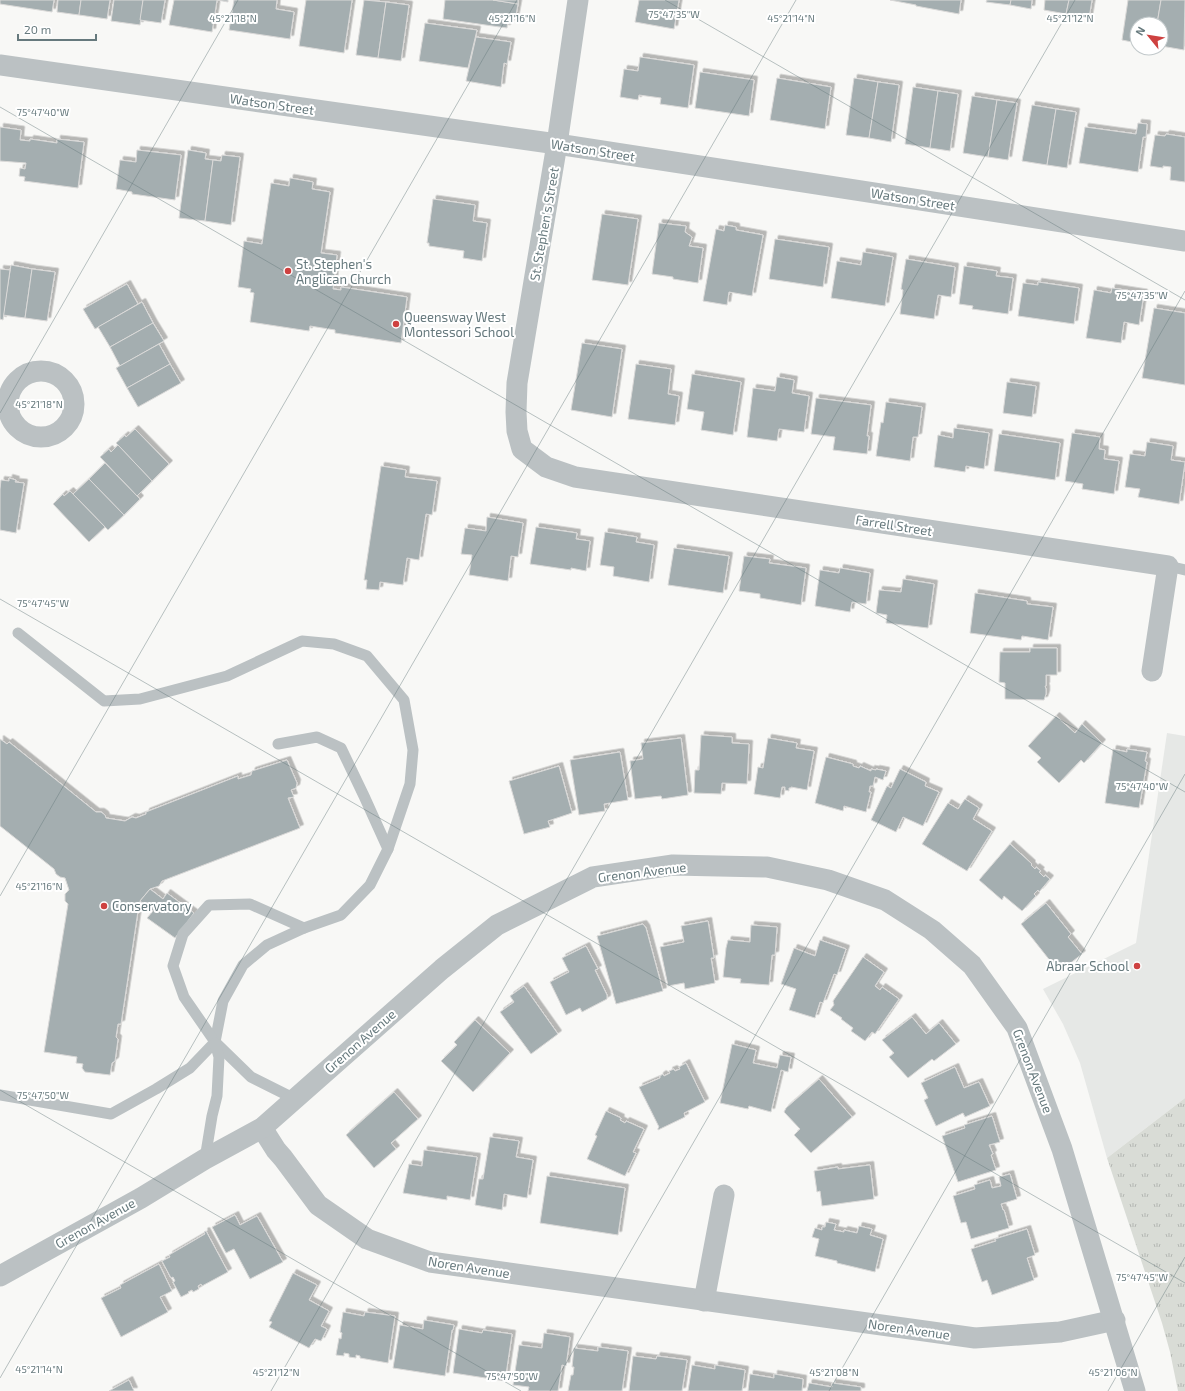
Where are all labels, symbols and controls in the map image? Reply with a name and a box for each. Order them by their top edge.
text: 75°47'35"W [648,8,700,20]
text: 45°21'18"N [209,12,257,24]
text: 45°21'16"N [488,12,536,24]
text: 45°21'14"N [767,12,815,24]
text: 45°21'12"N [1046,12,1094,24]
scale bar [18,16,96,42]
north arrow [1129,16,1169,56]
text: 20 m [24,22,51,36]
text: N [1132,24,1148,37]
street label: Watson Street [229,90,315,118]
text: 75°47'40"W [17,106,70,118]
street label: Watson Street [550,135,636,165]
street label: St. Stephen's Street [526,166,562,282]
street label: Watson Street [870,184,956,214]
place label: St. Stephen's Anglican Church [296,256,391,287]
marker: St. Stephen's Anglican Church [283,266,293,276]
text: 75°47'35"W [1116,289,1168,301]
place label: Queensway West Montessori School [404,309,514,340]
marker: Queensway West Montessori School [391,319,401,329]
text: 45°21'18"N [15,398,63,410]
street label: Farrell Street [854,511,934,539]
text: 75°47'45"W [17,597,69,609]
text: 75°47'40"W [1116,780,1169,792]
street label: Grenon Avenue [597,859,687,885]
text: 45°21'16"N [15,880,63,892]
place label: Conservatory [112,898,192,914]
marker: Conservatory [99,901,109,911]
place label: Abraar School [1046,958,1129,974]
marker: Abraar School [1132,961,1142,971]
street label: Grenon Avenue [321,1006,399,1076]
street label: Grenon Avenue [1010,1027,1056,1115]
text: 75°47'50"W [17,1089,69,1101]
street label: Grenon Avenue [52,1194,138,1252]
street label: Noren Avenue [427,1253,511,1281]
text: 75°47'45"W [1116,1271,1168,1283]
street label: Noren Avenue [867,1315,951,1343]
text: 45°21'14"N [15,1363,63,1375]
text: 45°21'12"N [252,1366,300,1378]
text: 45°21'08"N [809,1366,859,1378]
text: 45°21'06"N [1088,1366,1138,1378]
text: 75°47'50"W [486,1370,538,1382]

